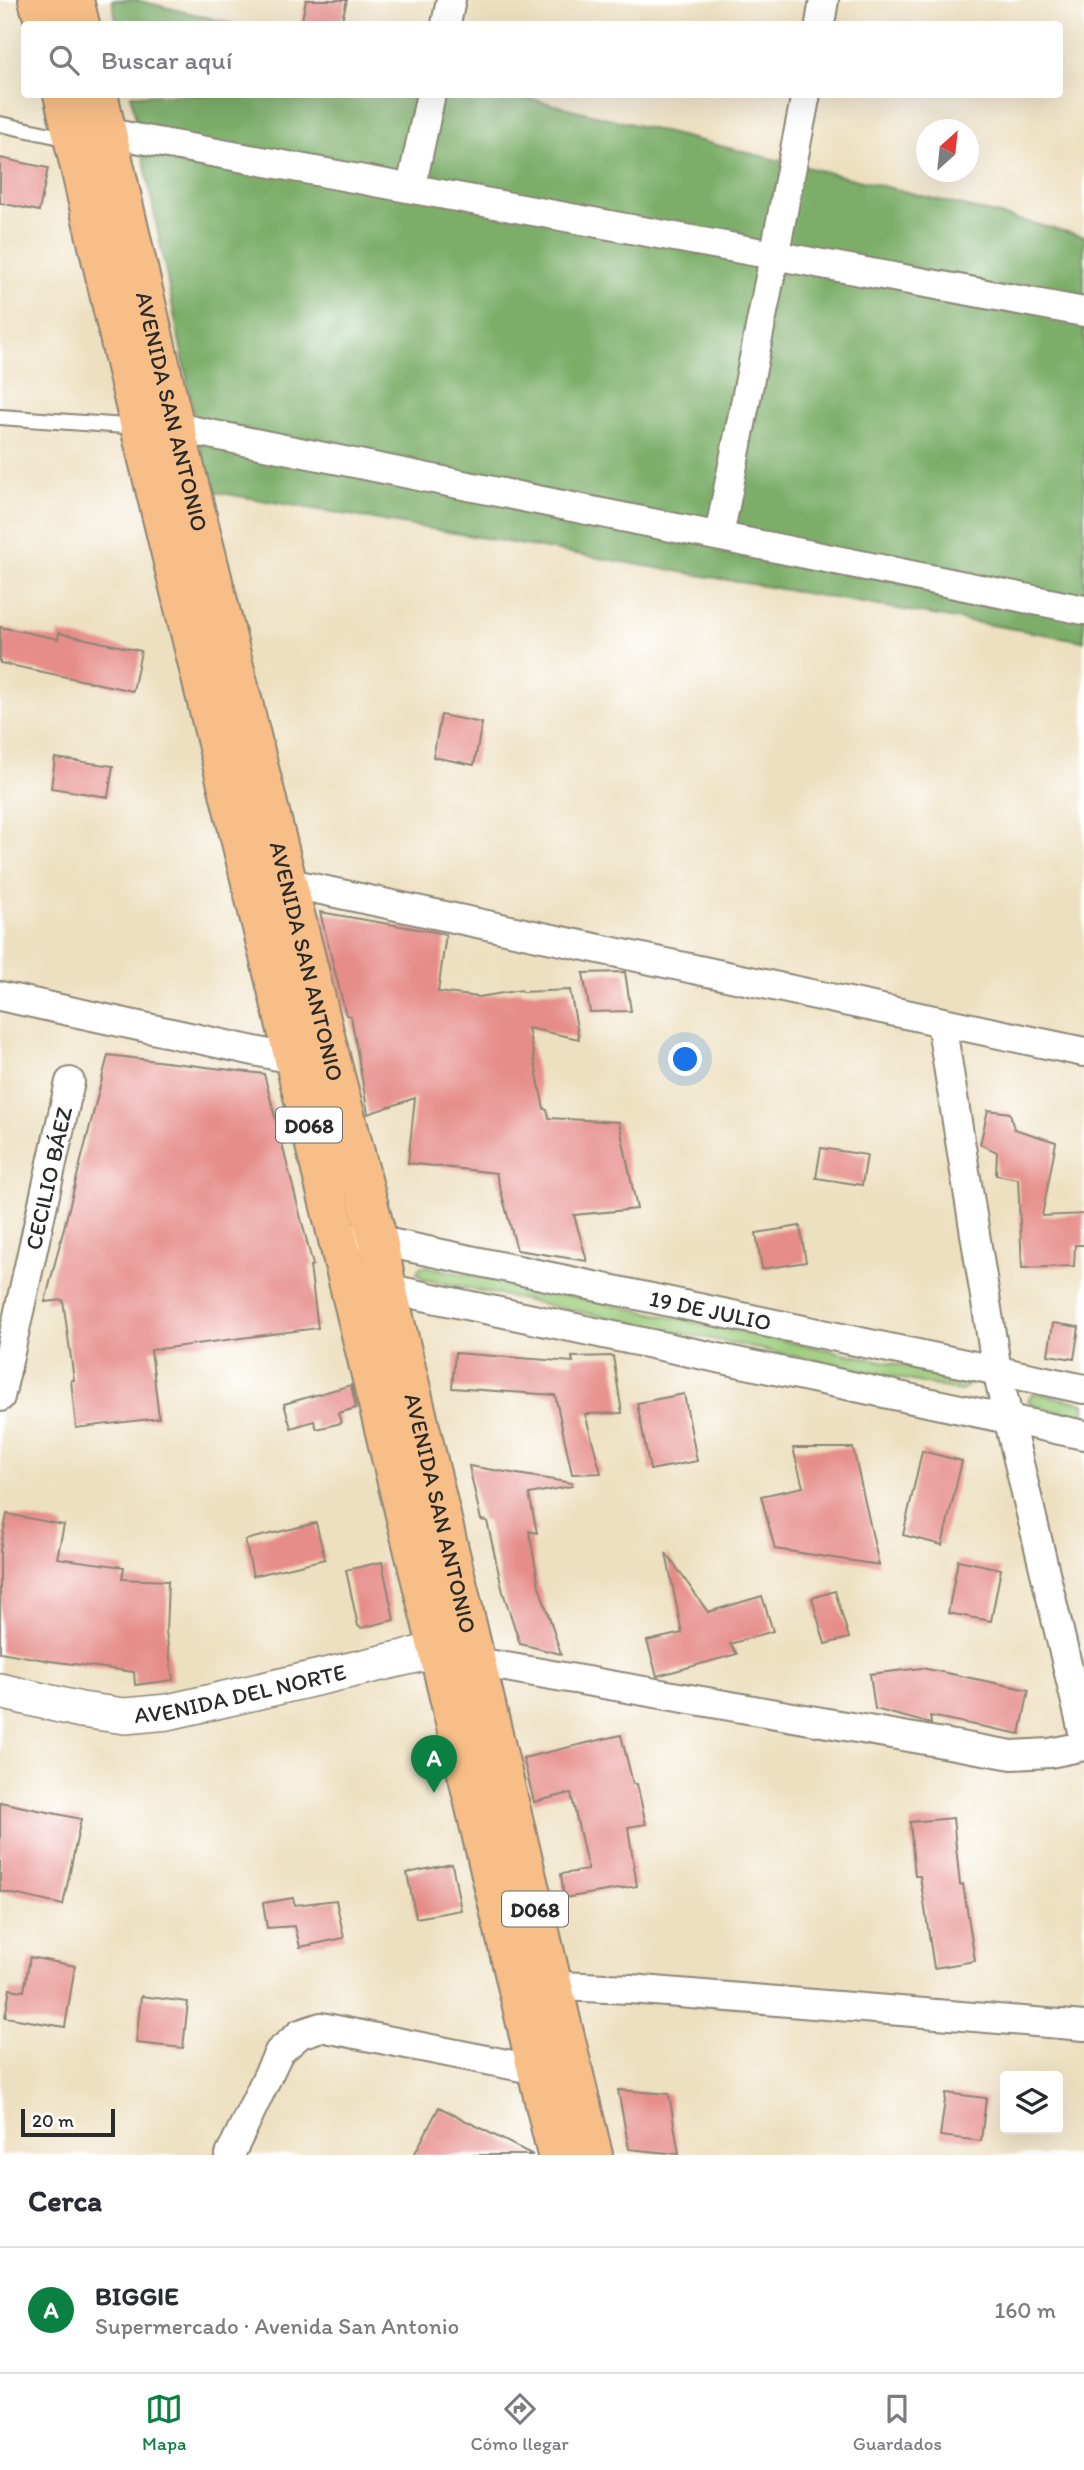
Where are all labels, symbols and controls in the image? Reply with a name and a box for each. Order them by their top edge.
search box [21,21,1063,98]
icon: search [45,41,83,79]
text: Buscar aquí [101,44,232,76]
north arrow [916,119,979,182]
street label: AVENIDA SAN ANTONIO [130,289,214,534]
street label: AVENIDA SAN ANTONIO [264,839,350,1084]
your location [668,1042,702,1076]
street label: CECILIO BÁEZ [19,1104,78,1253]
road number: D068 [276,1108,342,1142]
street label: 19 DE JULIO [647,1284,774,1337]
street label: AVENIDA SAN ANTONIO [398,1390,483,1636]
street label: AVENIDA DEL NORTE [133,1658,349,1729]
pin: A [411,1735,457,1793]
road number: D068 [502,1892,568,1926]
map controls [1000,2071,1063,2134]
button: layers [1000,2071,1063,2134]
scale bar [21,2106,116,2138]
text: 20 m [32,2109,74,2132]
text: Cerca [28,2182,102,2219]
text: BIGGIE [95,2280,179,2312]
text: A [44,2296,58,2324]
text: 160 m [994,2296,1056,2324]
text: Supermercado · Avenida San Antonio [95,2312,459,2340]
tab: Mapa [142,2390,186,2455]
tab: Cómo llegar [470,2390,569,2455]
tab: Guardados [853,2390,942,2455]

